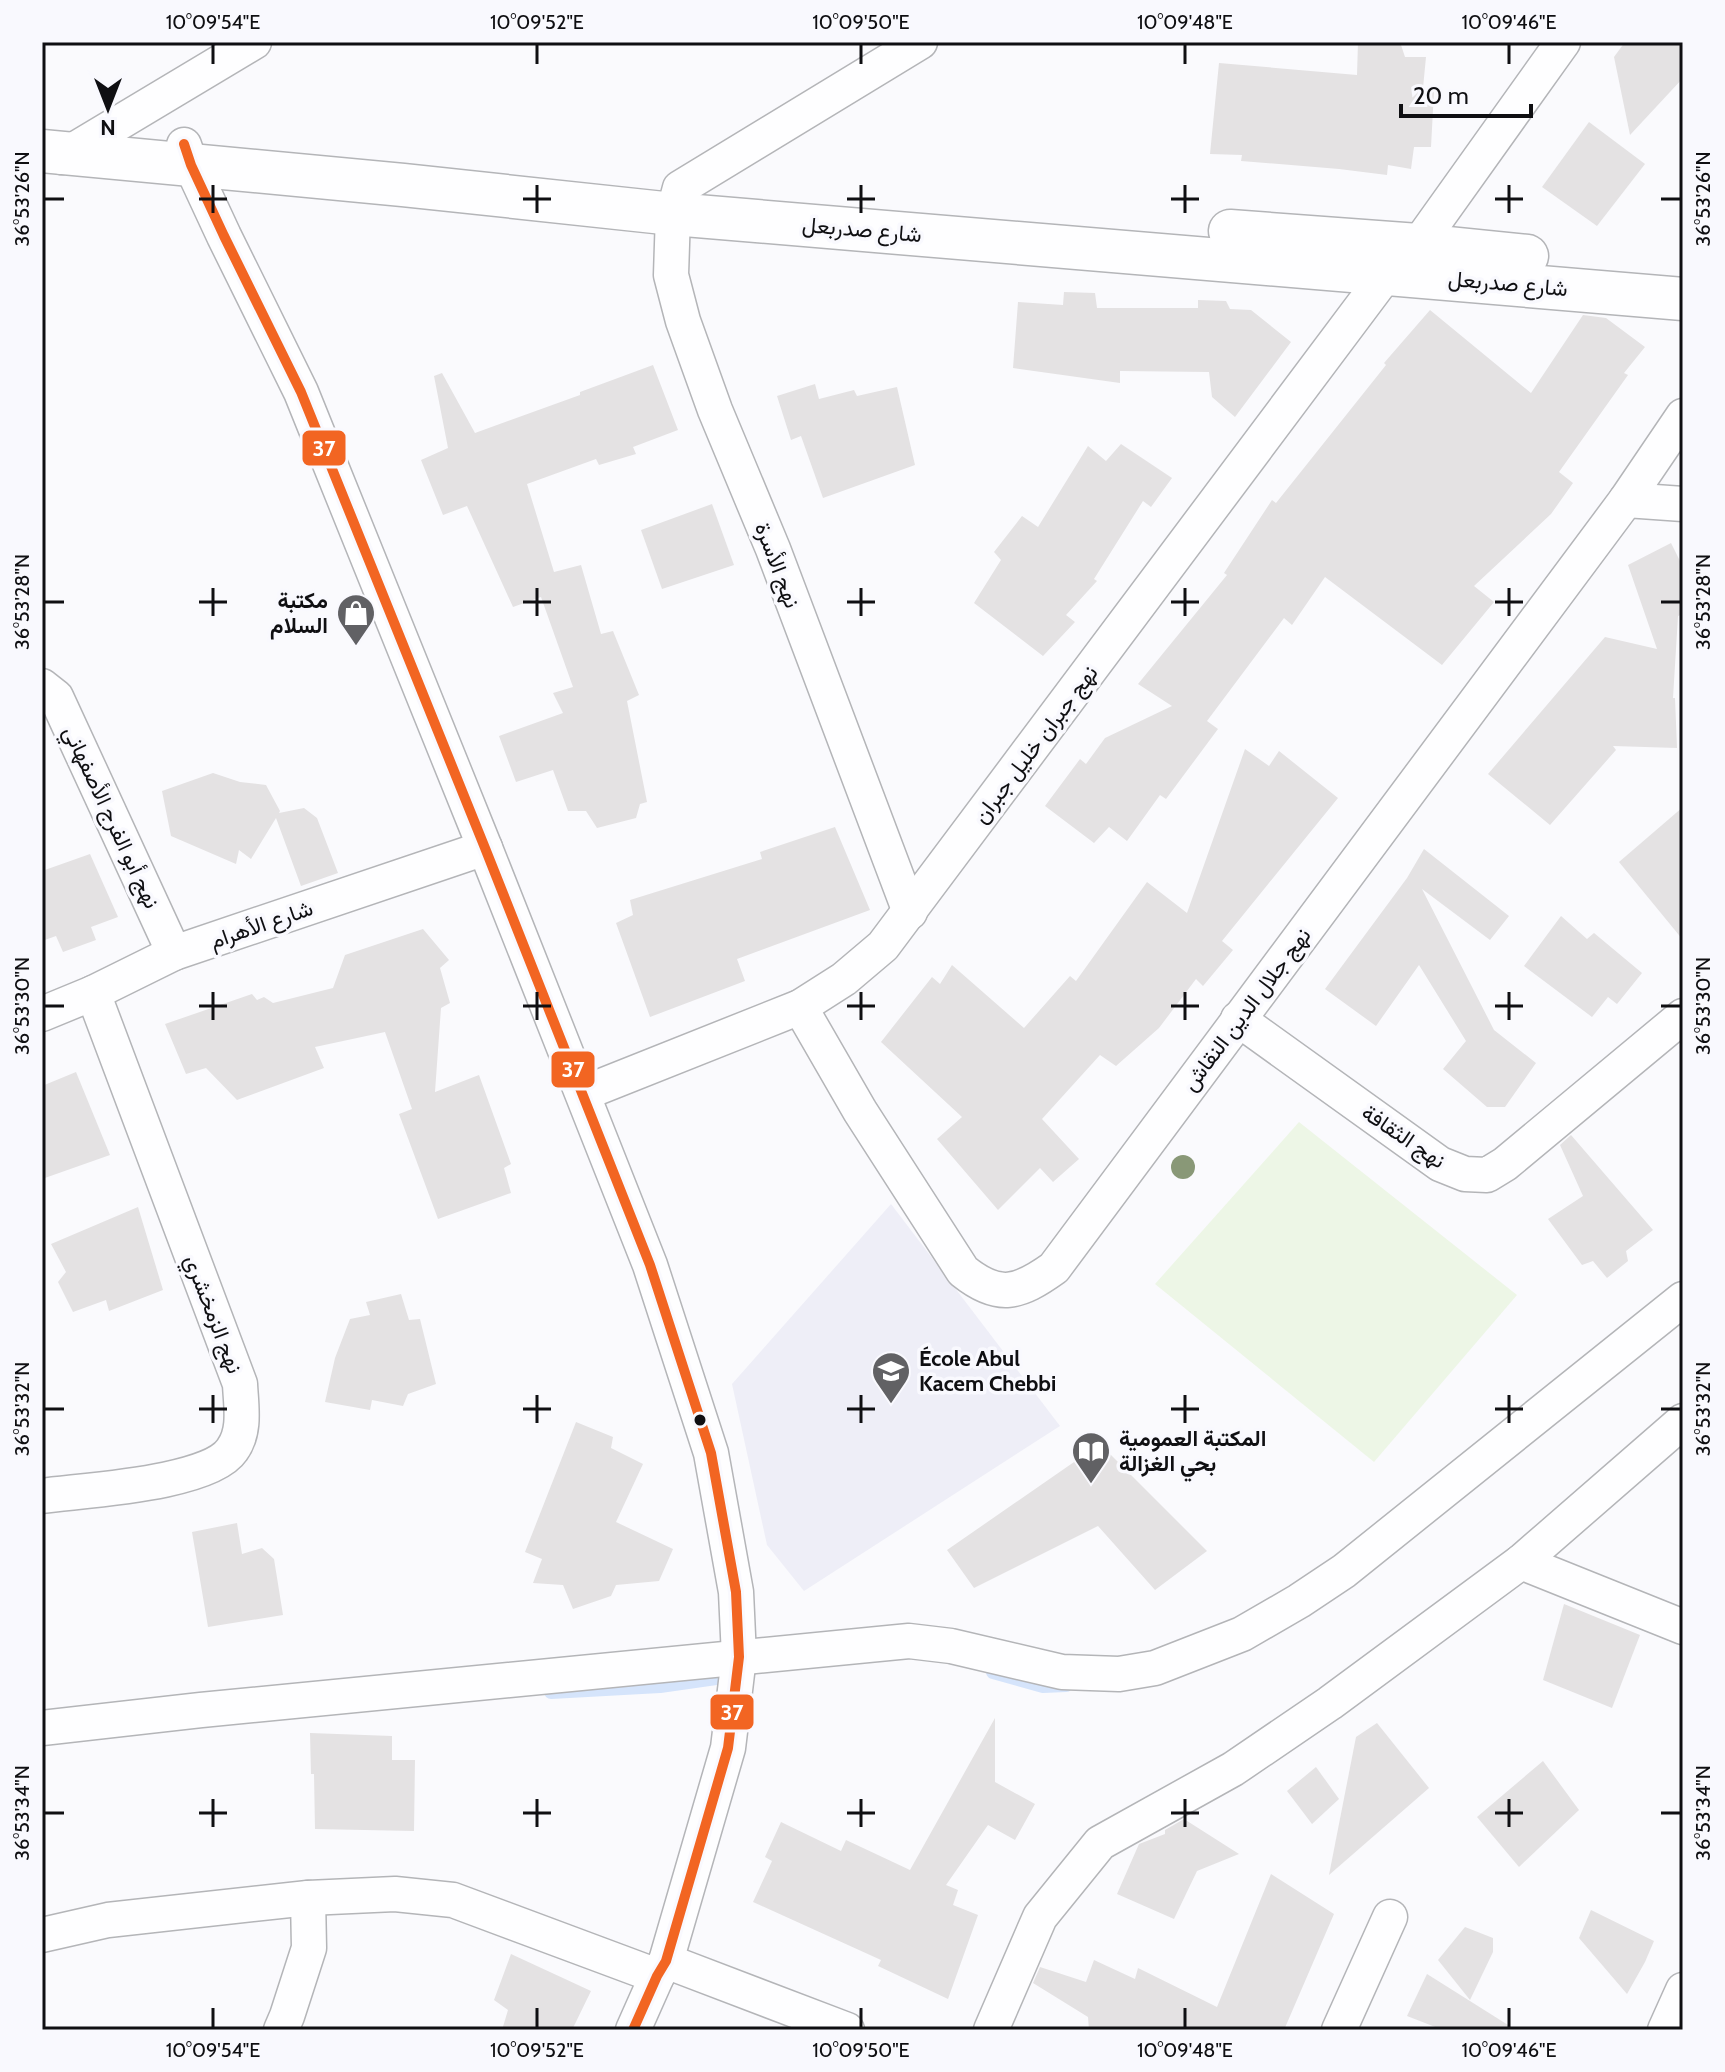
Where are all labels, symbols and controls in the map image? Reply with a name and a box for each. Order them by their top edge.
text: 10°09'54"E [166,10,260,34]
text: 10°09'52"E [490,10,584,34]
text: 10°09'50"E [812,10,910,34]
text: 10°09'48"E [1137,10,1233,34]
text: 10°09'46"E [1461,10,1557,34]
north arrow [68,68,148,148]
scale bar [1401,68,1531,118]
text: 20 m [1413,81,1469,110]
text: N [100,114,116,141]
text: 36°53'26"N [10,151,34,247]
text: 36°53'26"N [1691,151,1715,247]
street label: شارع صدربعل [801,211,923,249]
street label: شارع صدربعل [1447,265,1569,303]
line badge: 37 [301,429,347,467]
text: 37 [312,435,336,462]
street label: نهج الأسرة [748,519,806,612]
text: 36°53'28"N [10,554,34,650]
text: 36°53'28"N [1691,554,1715,650]
place label: مكتبة السلام [270,587,328,640]
shop icon: مكتبة السلام [335,592,377,647]
street label: نهج جبران خليل جبران [967,660,1104,829]
street label: نهج أبو الفرج الأصفهاني [53,722,166,915]
street label: شارع الأهرام [206,894,317,956]
street label: نهج جلال الدين النقاش [1176,922,1317,1097]
text: 36°53'30"N [10,957,34,1055]
text: 36°53'30"N [1691,957,1715,1055]
line badge: 37 [550,1050,596,1089]
text: 37 [561,1056,585,1083]
street label: نهج الثقافة [1356,1099,1451,1175]
street label: نهج الزمخشري [174,1251,249,1379]
place label: École Abul Kacem Chebbi [919,1345,1056,1397]
school or university icon: École Abul Kacem Chebbi [870,1350,912,1405]
text: 36°53'32"N [10,1362,34,1456]
text: 36°53'32"N [1691,1362,1715,1456]
unlabelled marker [692,1412,708,1428]
place label: المكتبة العمومية بحي الغزالة [1119,1425,1266,1482]
library icon: المكتبة العمومية بحي الغزالة [1070,1430,1112,1485]
line badge: 37 [709,1693,755,1731]
text: 37 [720,1699,744,1726]
text: 36°53'34"N [10,1765,34,1861]
text: 36°53'34"N [1691,1765,1715,1861]
text: 10°09'54"E [166,2038,260,2062]
text: 10°09'52"E [490,2038,584,2062]
text: 10°09'50"E [812,2038,910,2062]
text: 10°09'48"E [1137,2038,1233,2062]
text: 10°09'46"E [1461,2038,1557,2062]

